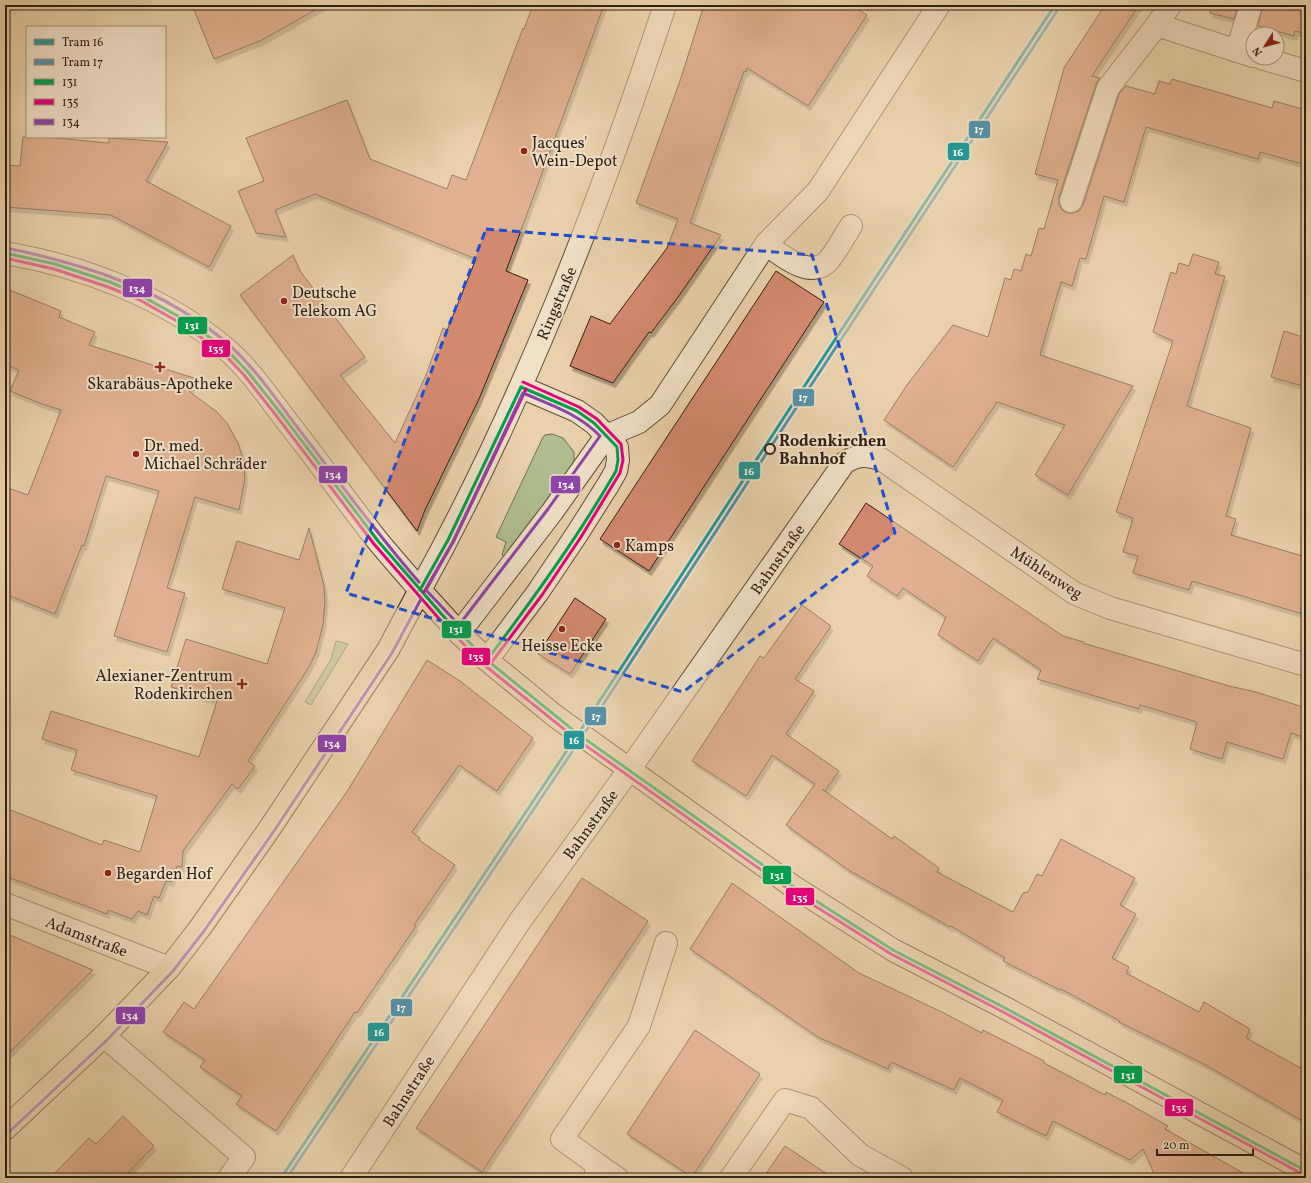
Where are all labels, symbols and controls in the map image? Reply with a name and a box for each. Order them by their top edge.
legend [26,26,166,138]
north arrow [1245,26,1285,66]
text: Tram 16 [62,35,103,51]
text: N [1250,43,1267,59]
text: Tram 17 [62,55,103,71]
text: 131 [62,75,77,91]
text: 135 [62,95,79,111]
text: 134 [62,115,80,131]
line badge: 17 [968,120,991,139]
text: 17 [974,123,984,138]
place label: Jacques' Wein-Depot [532,133,618,173]
line badge: 16 [947,142,970,161]
marker: Jacques' Wein-Depot [519,146,529,156]
text: 16 [953,146,963,161]
street label: Ringstraße [533,264,583,344]
line badge: 134 [122,278,153,298]
text: 134 [129,282,146,297]
place label: Deutsche Telekom AG [292,283,377,323]
marker: Deutsche Telekom AG [279,296,289,306]
line badge: 131 [177,316,208,335]
text: 131 [185,319,199,334]
line badge: 135 [201,339,231,358]
text: 135 [208,342,224,357]
marker: Skarabäus-Apotheke [155,362,165,372]
place label: Skarabäus-Apotheke [87,374,233,396]
line badge: 17 [792,388,815,407]
text: 17 [798,391,808,406]
place label: Rodenkirchen Bahnhof [779,431,887,471]
place label: Dr. med. Michael Schräder [144,436,267,476]
marker: Rodenkirchen Bahnhof [764,443,776,455]
marker: Dr. med. Michael Schräder [131,449,141,459]
line badge: 16 [738,461,761,480]
line badge: 134 [318,465,348,484]
text: 16 [744,465,754,480]
text: 134 [325,468,342,483]
line badge: 134 [550,475,581,494]
text: 134 [558,478,575,493]
street label: Bahnstraße [746,521,811,600]
place label: Kamps [625,536,674,558]
marker: Kamps [612,540,622,550]
street label: Mühlenweg [1005,542,1086,605]
line badge: 131 [441,620,472,639]
text: 131 [449,623,463,638]
marker: Heisse Ecke [557,624,567,634]
place label: Heisse Ecke [521,636,603,658]
line badge: 135 [461,647,491,666]
text: 135 [468,650,484,665]
place label: Alexianer-Zentrum Rodenkirchen [96,666,233,706]
marker: Alexianer-Zentrum Rodenkirchen [236,678,248,690]
line badge: 17 [584,706,607,726]
text: 17 [591,710,601,725]
line badge: 16 [563,730,585,750]
line badge: 134 [317,734,347,753]
text: 16 [569,734,579,749]
text: 134 [324,737,341,752]
street label: Bahnstraße [559,786,624,865]
place label: Begarden Hof [116,864,213,886]
line badge: 131 [762,865,792,885]
marker: Begarden Hof [103,868,113,878]
text: 131 [770,869,784,884]
line badge: 135 [785,887,815,906]
text: 135 [792,891,808,906]
street label: Adamstraße [42,912,131,964]
line badge: 17 [390,998,413,1017]
text: 17 [396,1001,406,1016]
line badge: 134 [115,1006,146,1025]
text: 134 [122,1009,139,1024]
line badge: 16 [367,1022,390,1042]
text: 16 [374,1026,384,1041]
street label: Bahnstraße [378,1052,441,1132]
line badge: 131 [1113,1065,1143,1084]
text: 131 [1121,1069,1135,1084]
line badge: 135 [1164,1098,1194,1117]
text: 135 [1171,1101,1187,1116]
scale bar [1157,1131,1253,1157]
text: 20 m [1163,1138,1190,1154]

